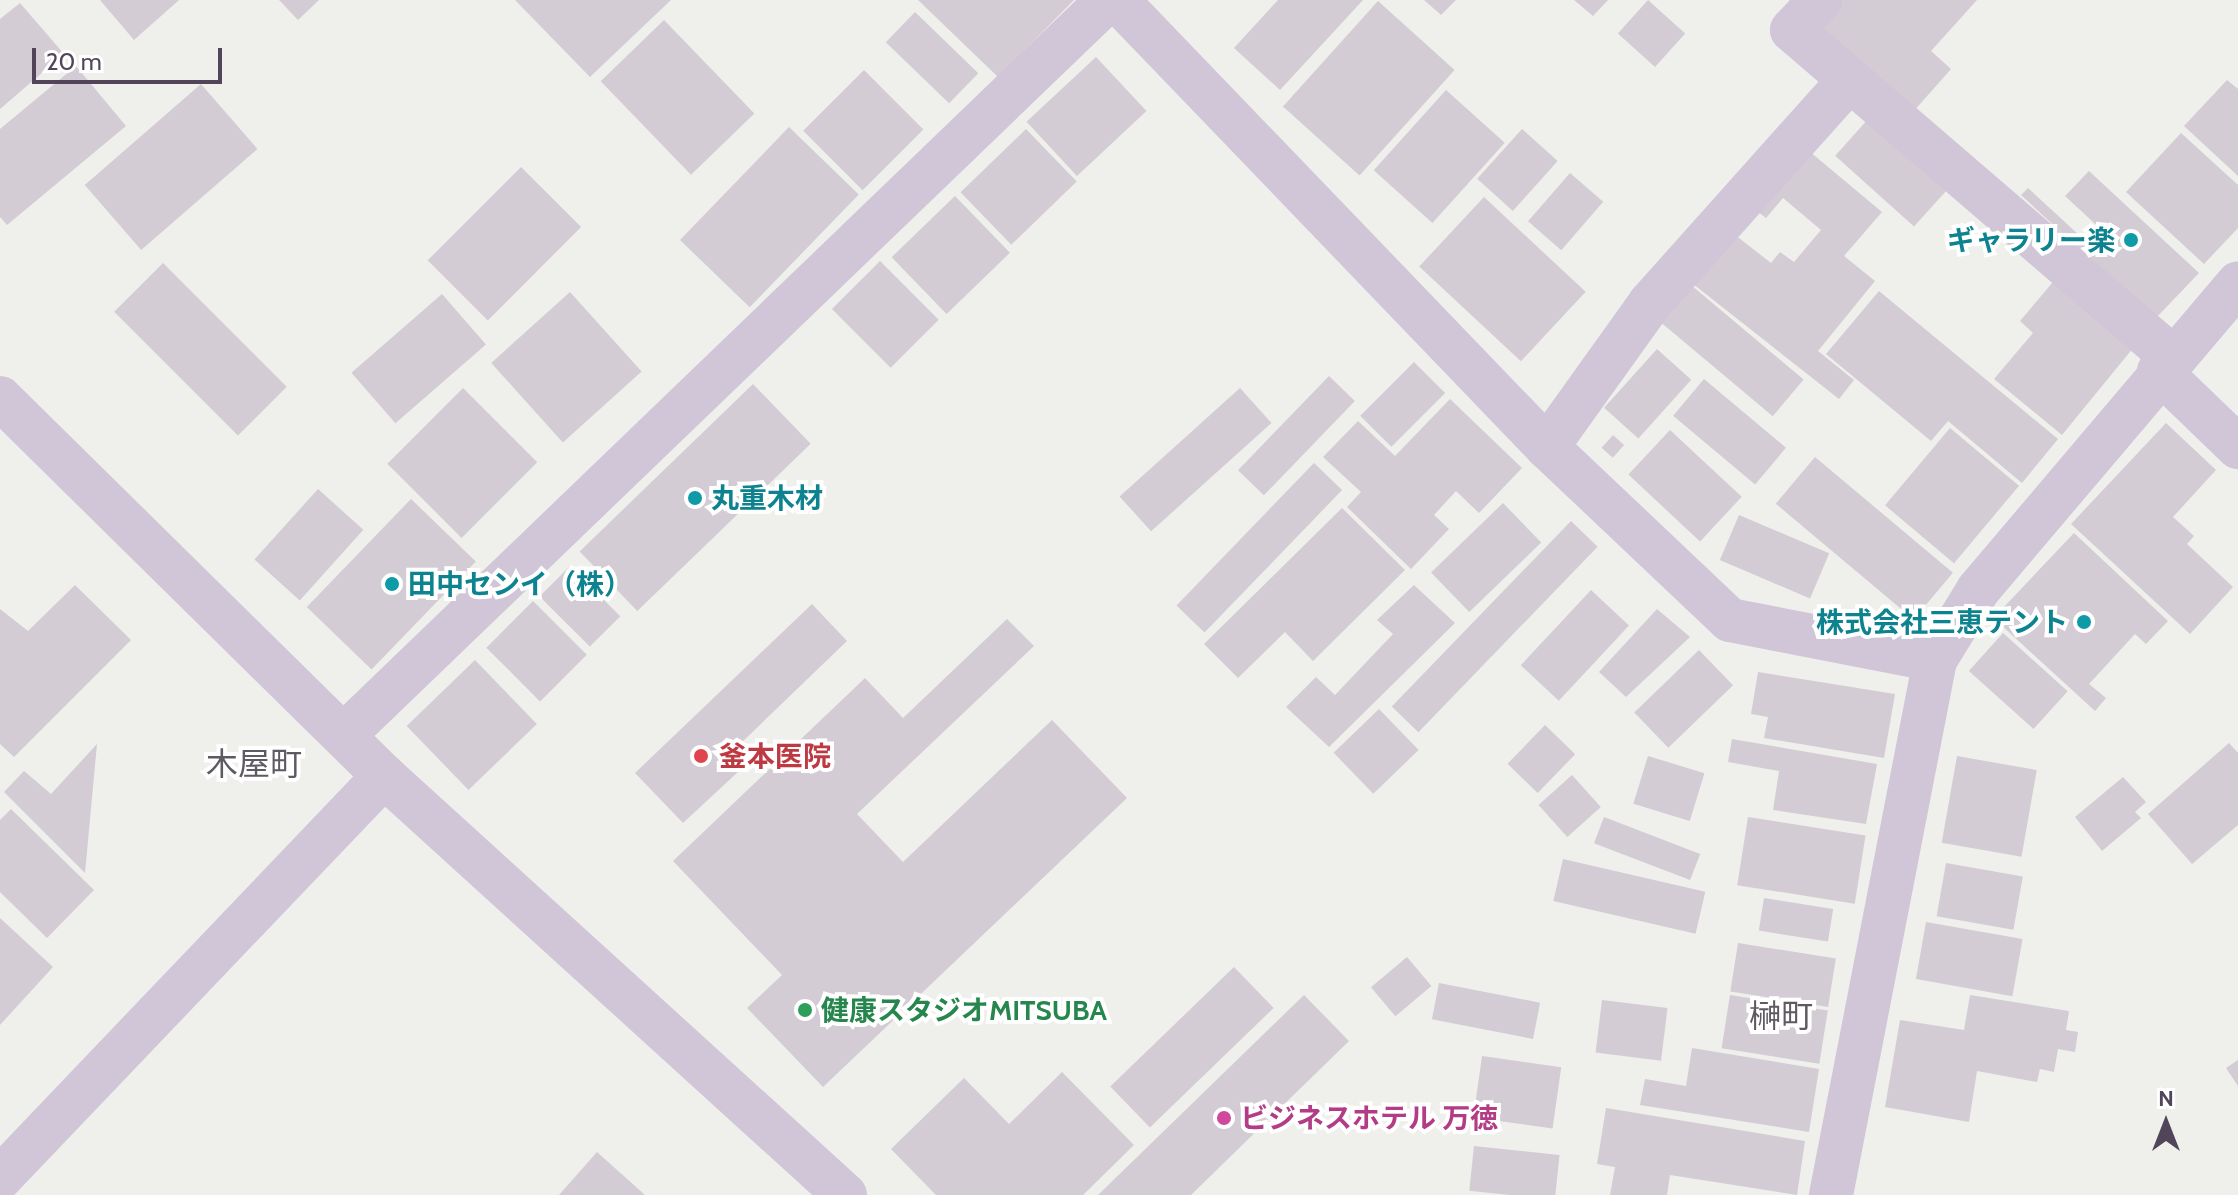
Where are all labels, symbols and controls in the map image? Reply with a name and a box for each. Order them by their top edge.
scale bar [36,32,226,82]
text: 20 m [46,47,102,76]
place label: ギャラリー楽 [1947,223,2115,257]
marker: ギャラリー楽 [2122,231,2140,249]
place label: 丸重木材 [711,481,823,515]
marker: 丸重木材 [686,489,704,507]
place label: 田中センイ（株） [408,567,632,601]
marker: 田中センイ（株） [383,575,401,593]
place label: 株式会社三恵テント [1816,605,2068,639]
marker: 株式会社三恵テント [2075,613,2093,631]
place label: 釜本医院 [719,739,831,773]
district label: 木屋町 [206,745,302,783]
marker: 釜本医院 [690,745,712,767]
place label: 健康スタジオMITSUBA [821,993,1107,1027]
district label: 榊町 [1749,997,1813,1035]
marker: 健康スタジオMITSUBA [796,1001,814,1019]
north arrow [2126,1083,2206,1163]
text: N [2158,1085,2174,1112]
place label: ビジネスホテル 万徳 [1240,1101,1498,1135]
marker: ビジネスホテル 万徳 [1215,1109,1233,1127]

